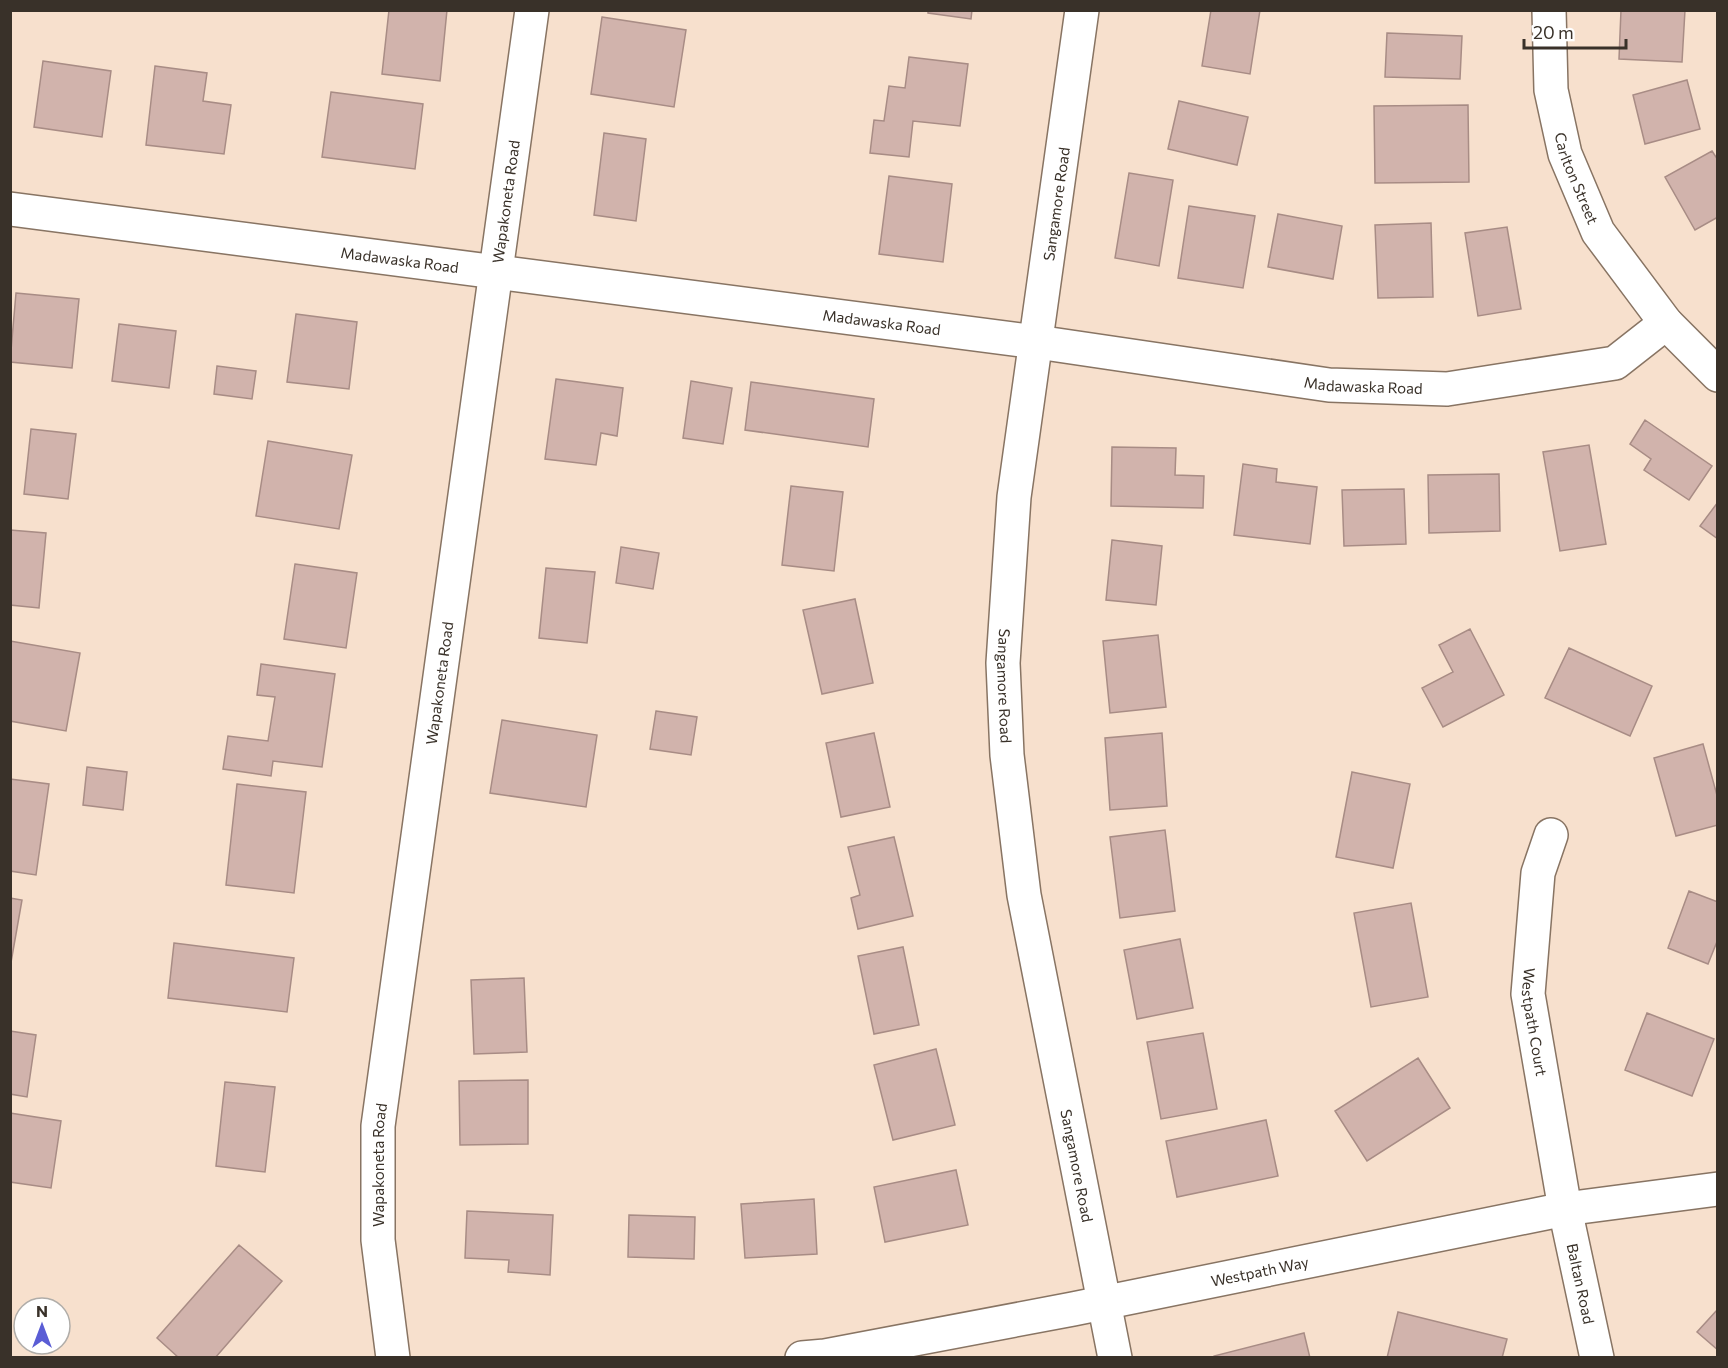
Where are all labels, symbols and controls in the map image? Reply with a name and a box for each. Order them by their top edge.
scale bar [1524,12,1626,50]
text: 20 m [1533,21,1574,43]
street label: Carlton Street [1552,131,1602,226]
street label: Wapakoneta Road [488,139,523,264]
street label: Sangamore Road [1039,146,1073,262]
street label: Madawaska Road [340,243,460,276]
street label: Madawaska Road [822,305,942,338]
street label: Madawaska Road [1303,372,1423,397]
street label: Wapakoneta Road [422,620,457,746]
street label: Sangamore Road [994,628,1015,744]
street label: Westpath Court [1519,967,1551,1077]
street label: Wapakoneta Road [369,1102,390,1227]
street label: Sangamore Road [1057,1108,1097,1224]
street label: Baltan Road [1564,1242,1598,1326]
street label: Westpath Way [1209,1252,1310,1290]
north arrow [12,1296,72,1356]
text: N [36,1301,48,1320]

